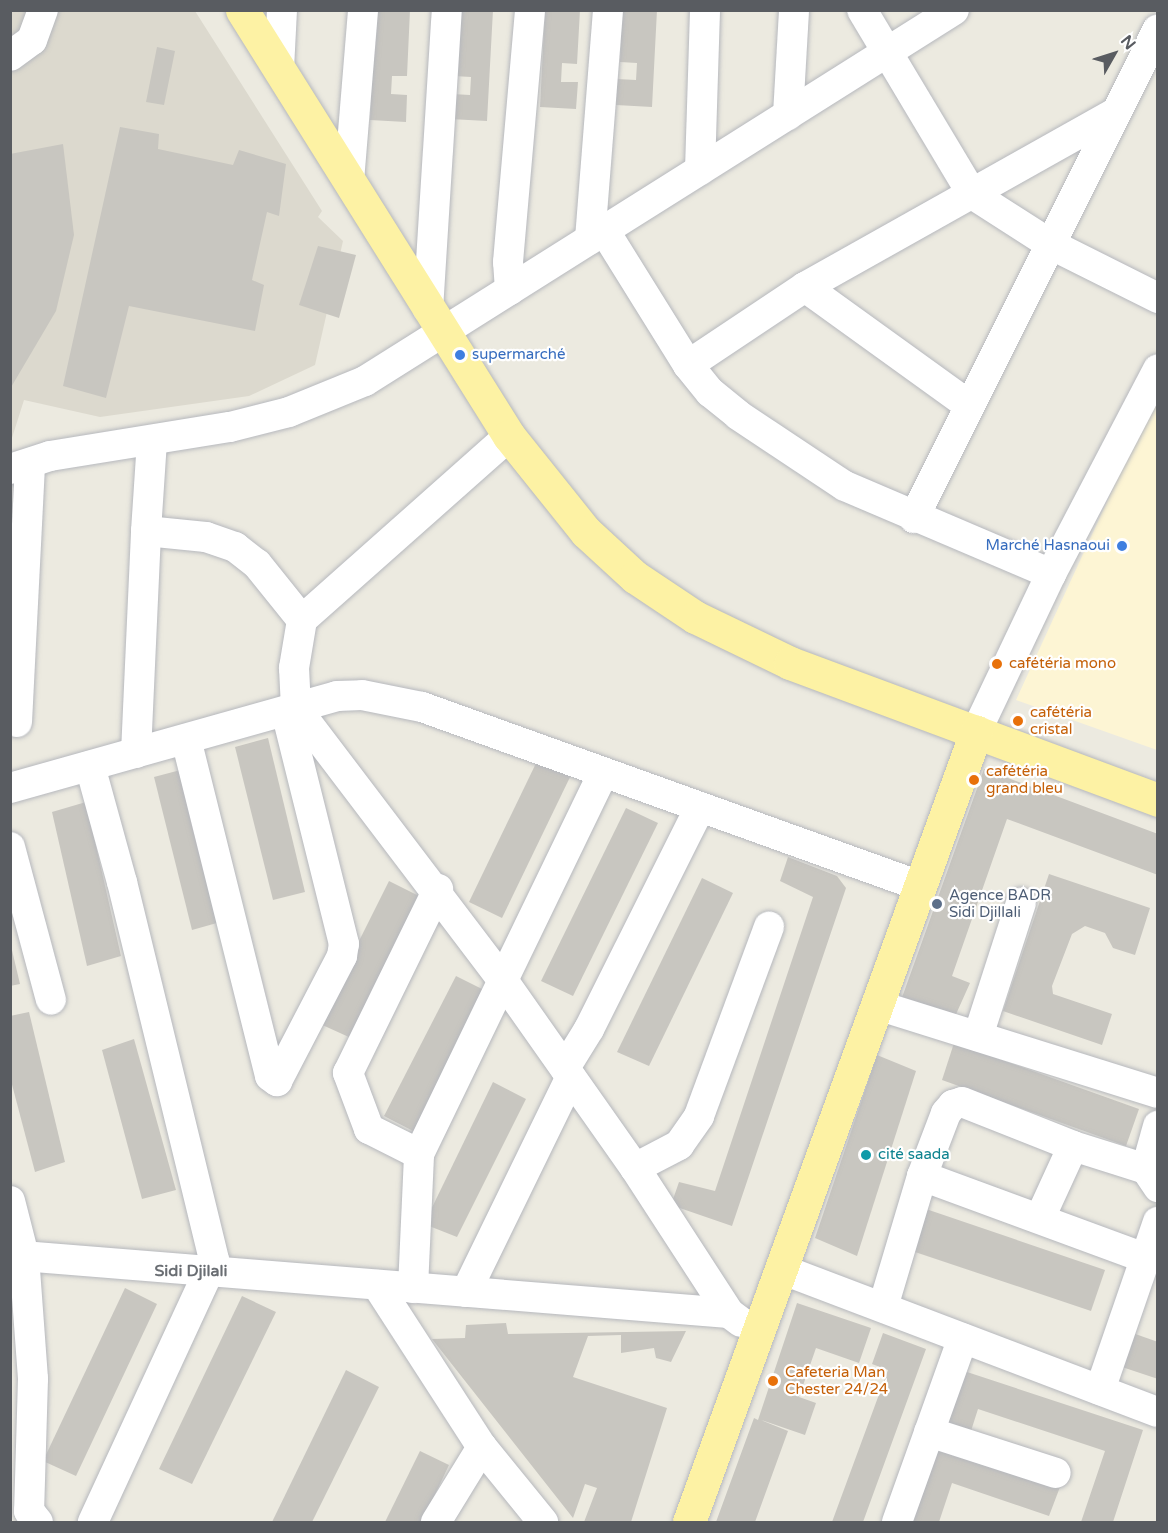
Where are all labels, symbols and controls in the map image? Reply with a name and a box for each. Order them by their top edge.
north arrow [1084,24,1144,84]
text: N [1116,31,1140,54]
place label: supermarché [472,346,565,364]
marker: supermarché [453,348,467,362]
place label: Marché Hasnaoui [986,537,1110,555]
marker: Marché Hasnaoui [1115,539,1129,553]
place label: cafétéria mono [1009,655,1116,673]
marker: cafétéria mono [990,657,1004,671]
place label: cafétéria cristal [1030,703,1092,738]
marker: cafétéria cristal [1011,714,1025,728]
place label: cafétéria grand bleu [986,762,1063,797]
marker: cafétéria grand bleu [967,773,981,787]
place label: Agence BADR Sidi Djillali [949,886,1051,921]
marker: Agence BADR Sidi Djillali [930,897,944,911]
place label: cité saada [878,1146,950,1164]
marker: cité saada [859,1148,873,1162]
district label: Sidi Djilali [155,1261,227,1281]
place label: Cafeteria Man Chester 24/24 [785,1363,888,1398]
marker: Cafeteria Man Chester 24/24 [766,1374,780,1388]

